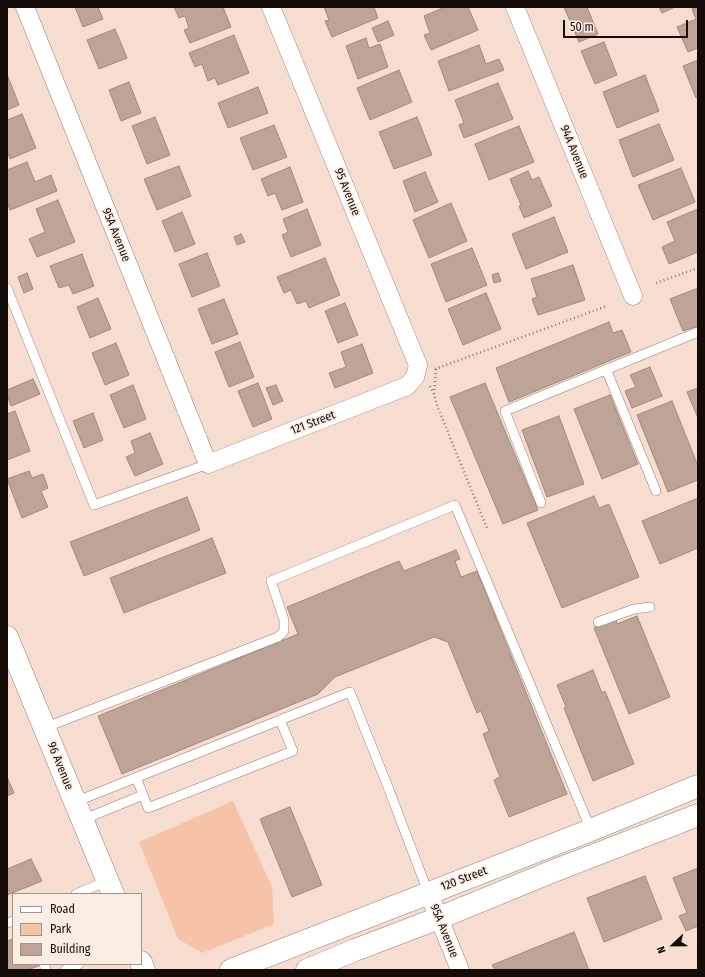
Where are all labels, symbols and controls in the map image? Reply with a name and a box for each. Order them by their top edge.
scale bar [565,12,690,38]
text: 50 m [570,20,594,34]
street label: 94A Avenue [557,123,591,181]
street label: 95 Avenue [331,166,363,218]
street label: 95A Avenue [99,206,133,264]
street label: 121 Street [289,408,337,438]
street label: 96 Avenue [44,740,76,792]
street label: 120 Street [439,864,489,894]
legend [12,893,142,965]
text: Road [50,902,75,916]
street label: 95A Avenue [427,902,461,960]
text: Park [50,922,71,936]
north arrow [653,925,693,965]
text: Building [50,942,90,956]
text: N [654,944,669,955]

